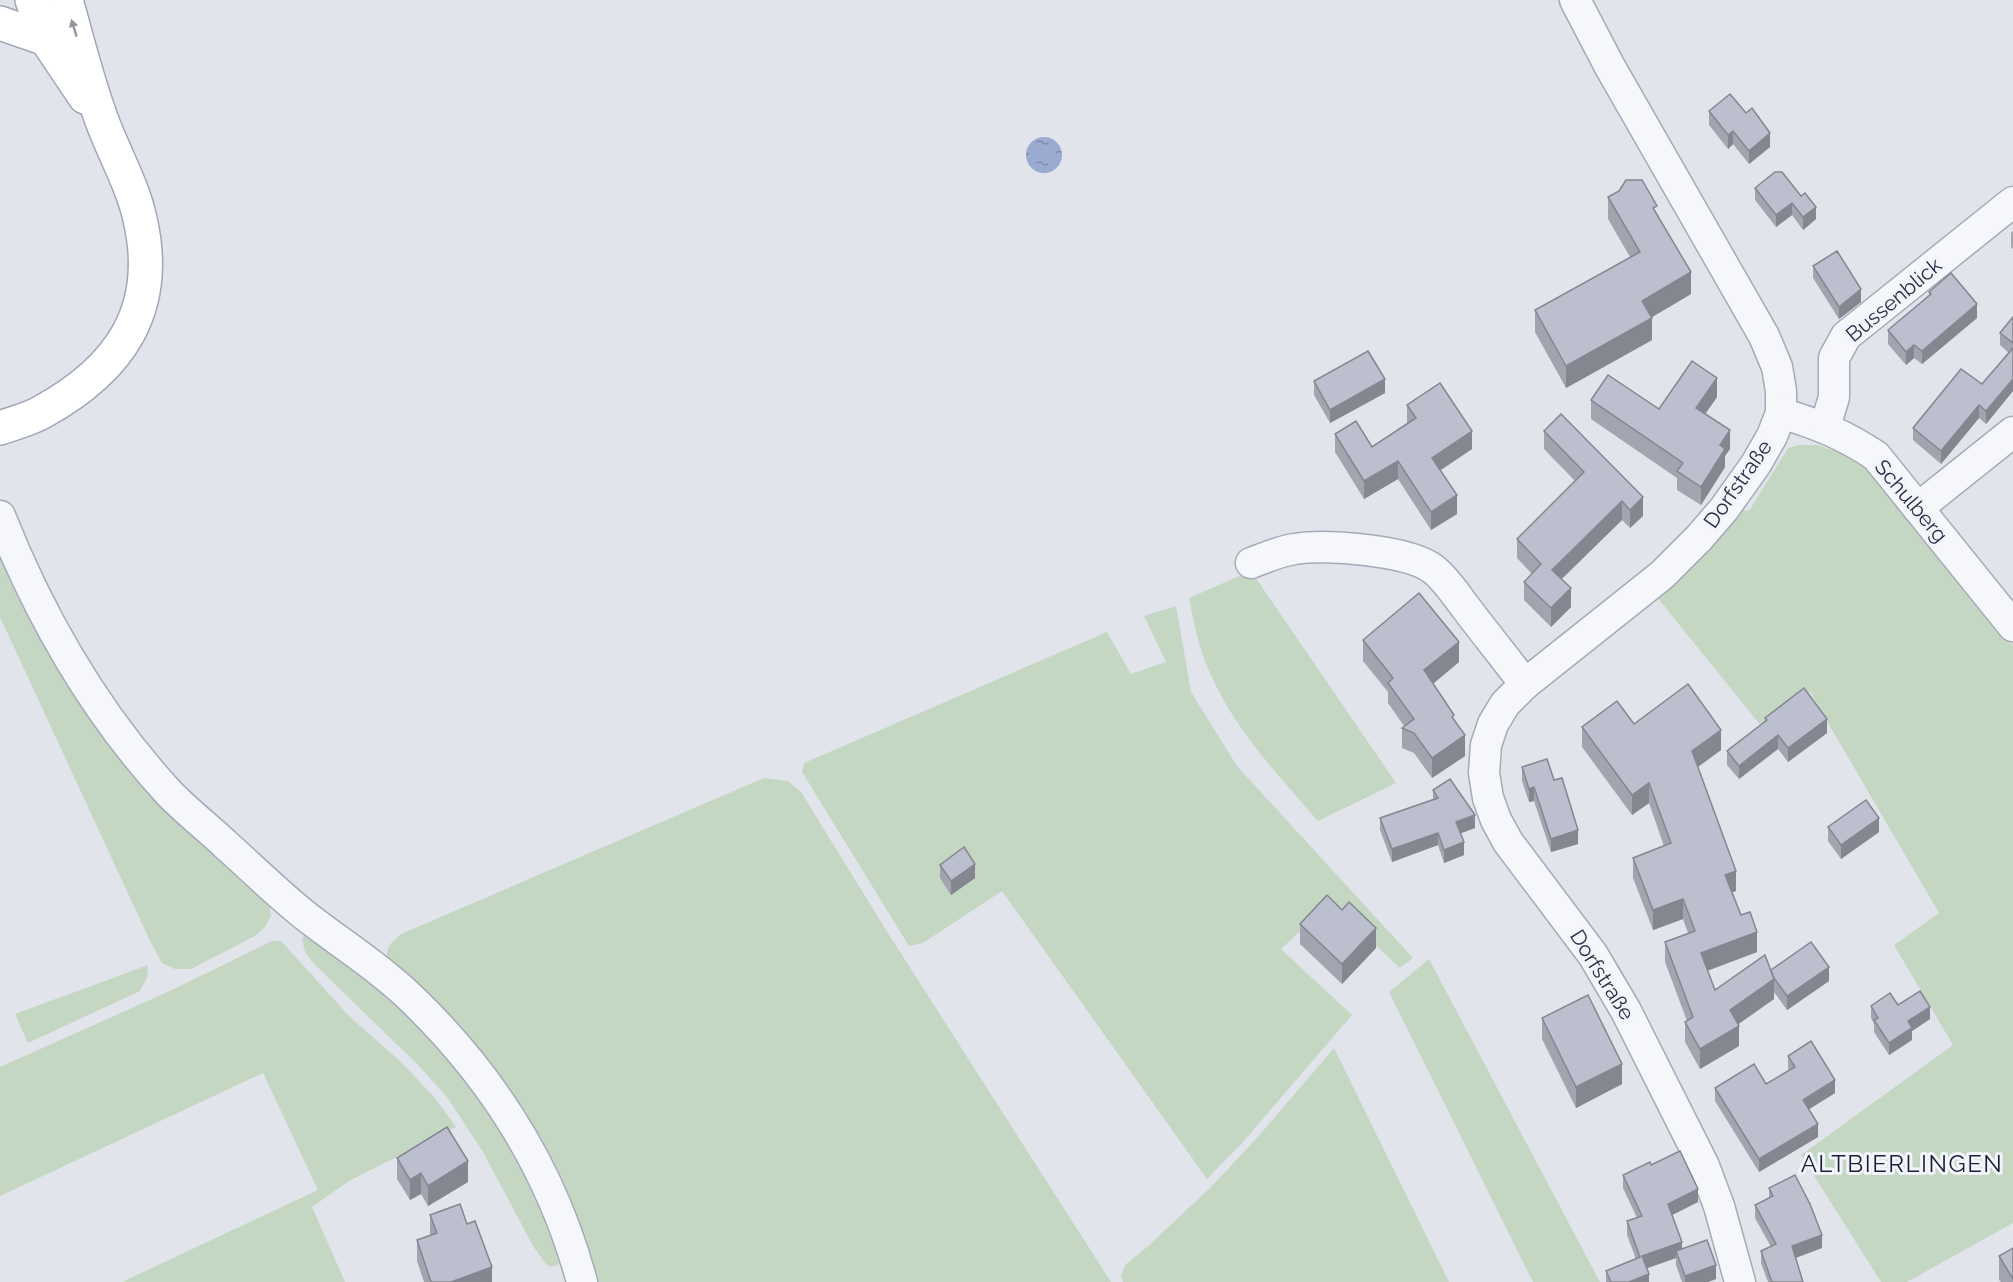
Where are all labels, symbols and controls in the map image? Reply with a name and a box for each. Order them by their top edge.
one-way arrow [69,19,78,37]
street label: Bussenblick [1841,252,1947,347]
street label: Dorfstraße [1698,435,1777,533]
street label: Schulberg [1870,454,1953,547]
street label: Dorfstraße [1565,925,1640,1024]
district label: ALTBIERLINGEN [1801,1149,2003,1178]

